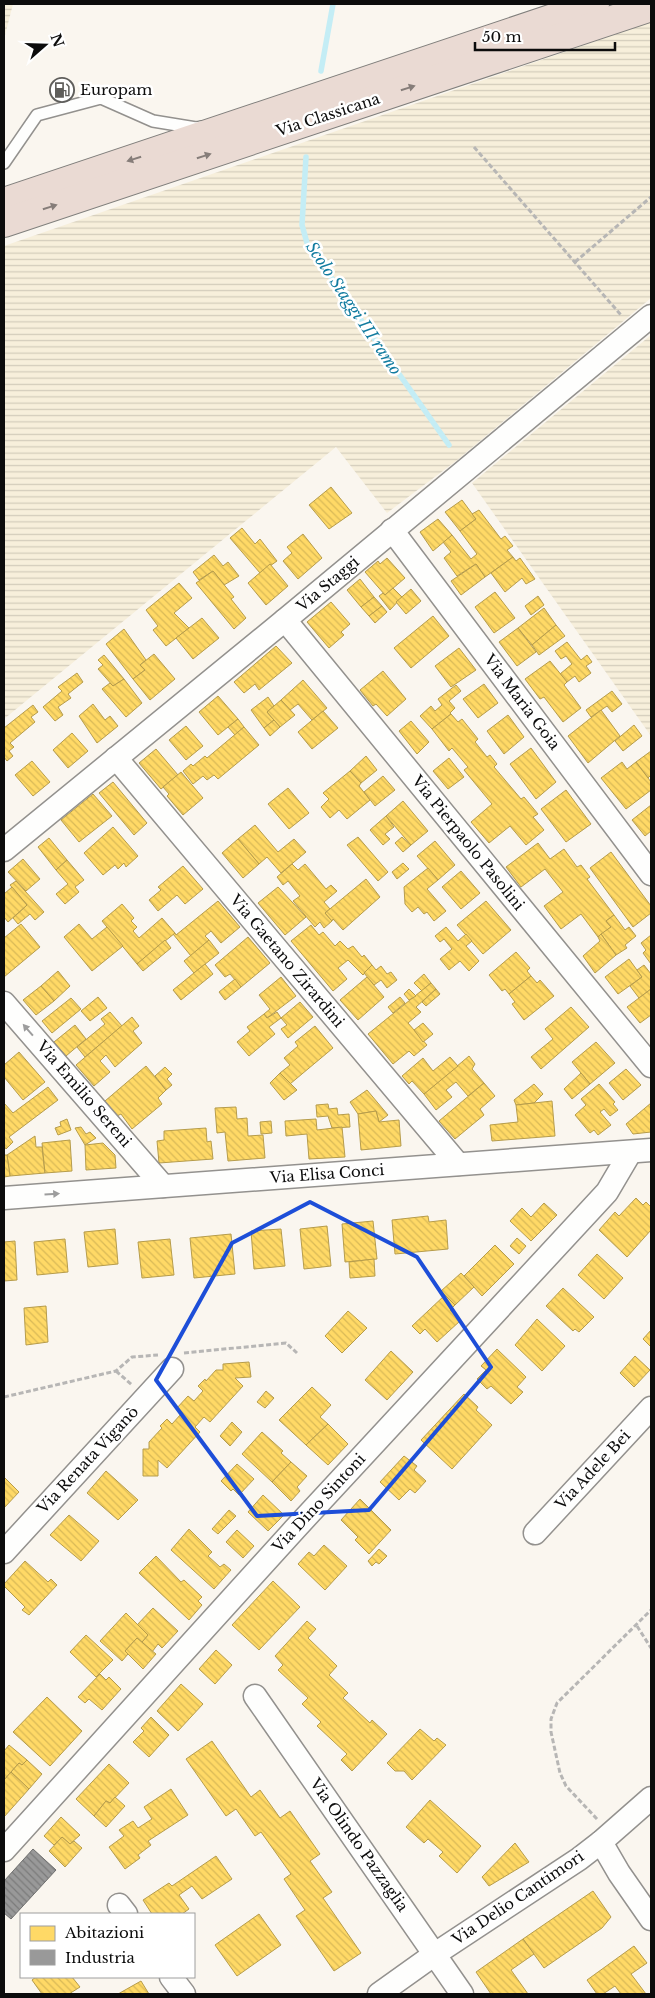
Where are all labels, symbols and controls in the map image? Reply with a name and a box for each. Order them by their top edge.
north arrow [20,20,70,70]
scale bar [475,20,615,52]
text: 50 m [482,27,522,46]
text: N [47,31,68,50]
fuel station icon: Europam [49,77,75,103]
place label: Europam [80,80,152,99]
one-way arrow [401,84,416,92]
street label: Via Classicana [273,89,383,141]
one-way arrow [197,152,212,160]
one-way arrow [126,155,141,163]
one-way arrow [43,203,58,211]
water label: Scolo Staggi III ramo [302,238,406,378]
street label: Via Staggi [292,552,363,616]
street label: Via Maria Goia [480,649,565,754]
street label: Via Pierpaolo Pasolini [407,771,529,914]
street label: Via Gaetano Zirardini [226,890,348,1031]
one-way arrow [22,1024,33,1037]
street label: Via Emilio Sereni [32,1036,136,1151]
street label: Via Elisa Conci [268,1160,385,1187]
one-way arrow [45,1190,61,1198]
street label: Via Renata Viganò [32,1402,142,1518]
street label: Via Adele Bei [550,1426,634,1514]
street label: Via Dino Sintoni [267,1449,369,1557]
street label: Via Olindo Pazzaglia [306,1774,413,1916]
street label: Via Delio Cantimori [447,1846,587,1949]
legend [20,1913,195,1978]
text: Abitazioni [64,1923,144,1942]
text: Industria [65,1948,135,1967]

